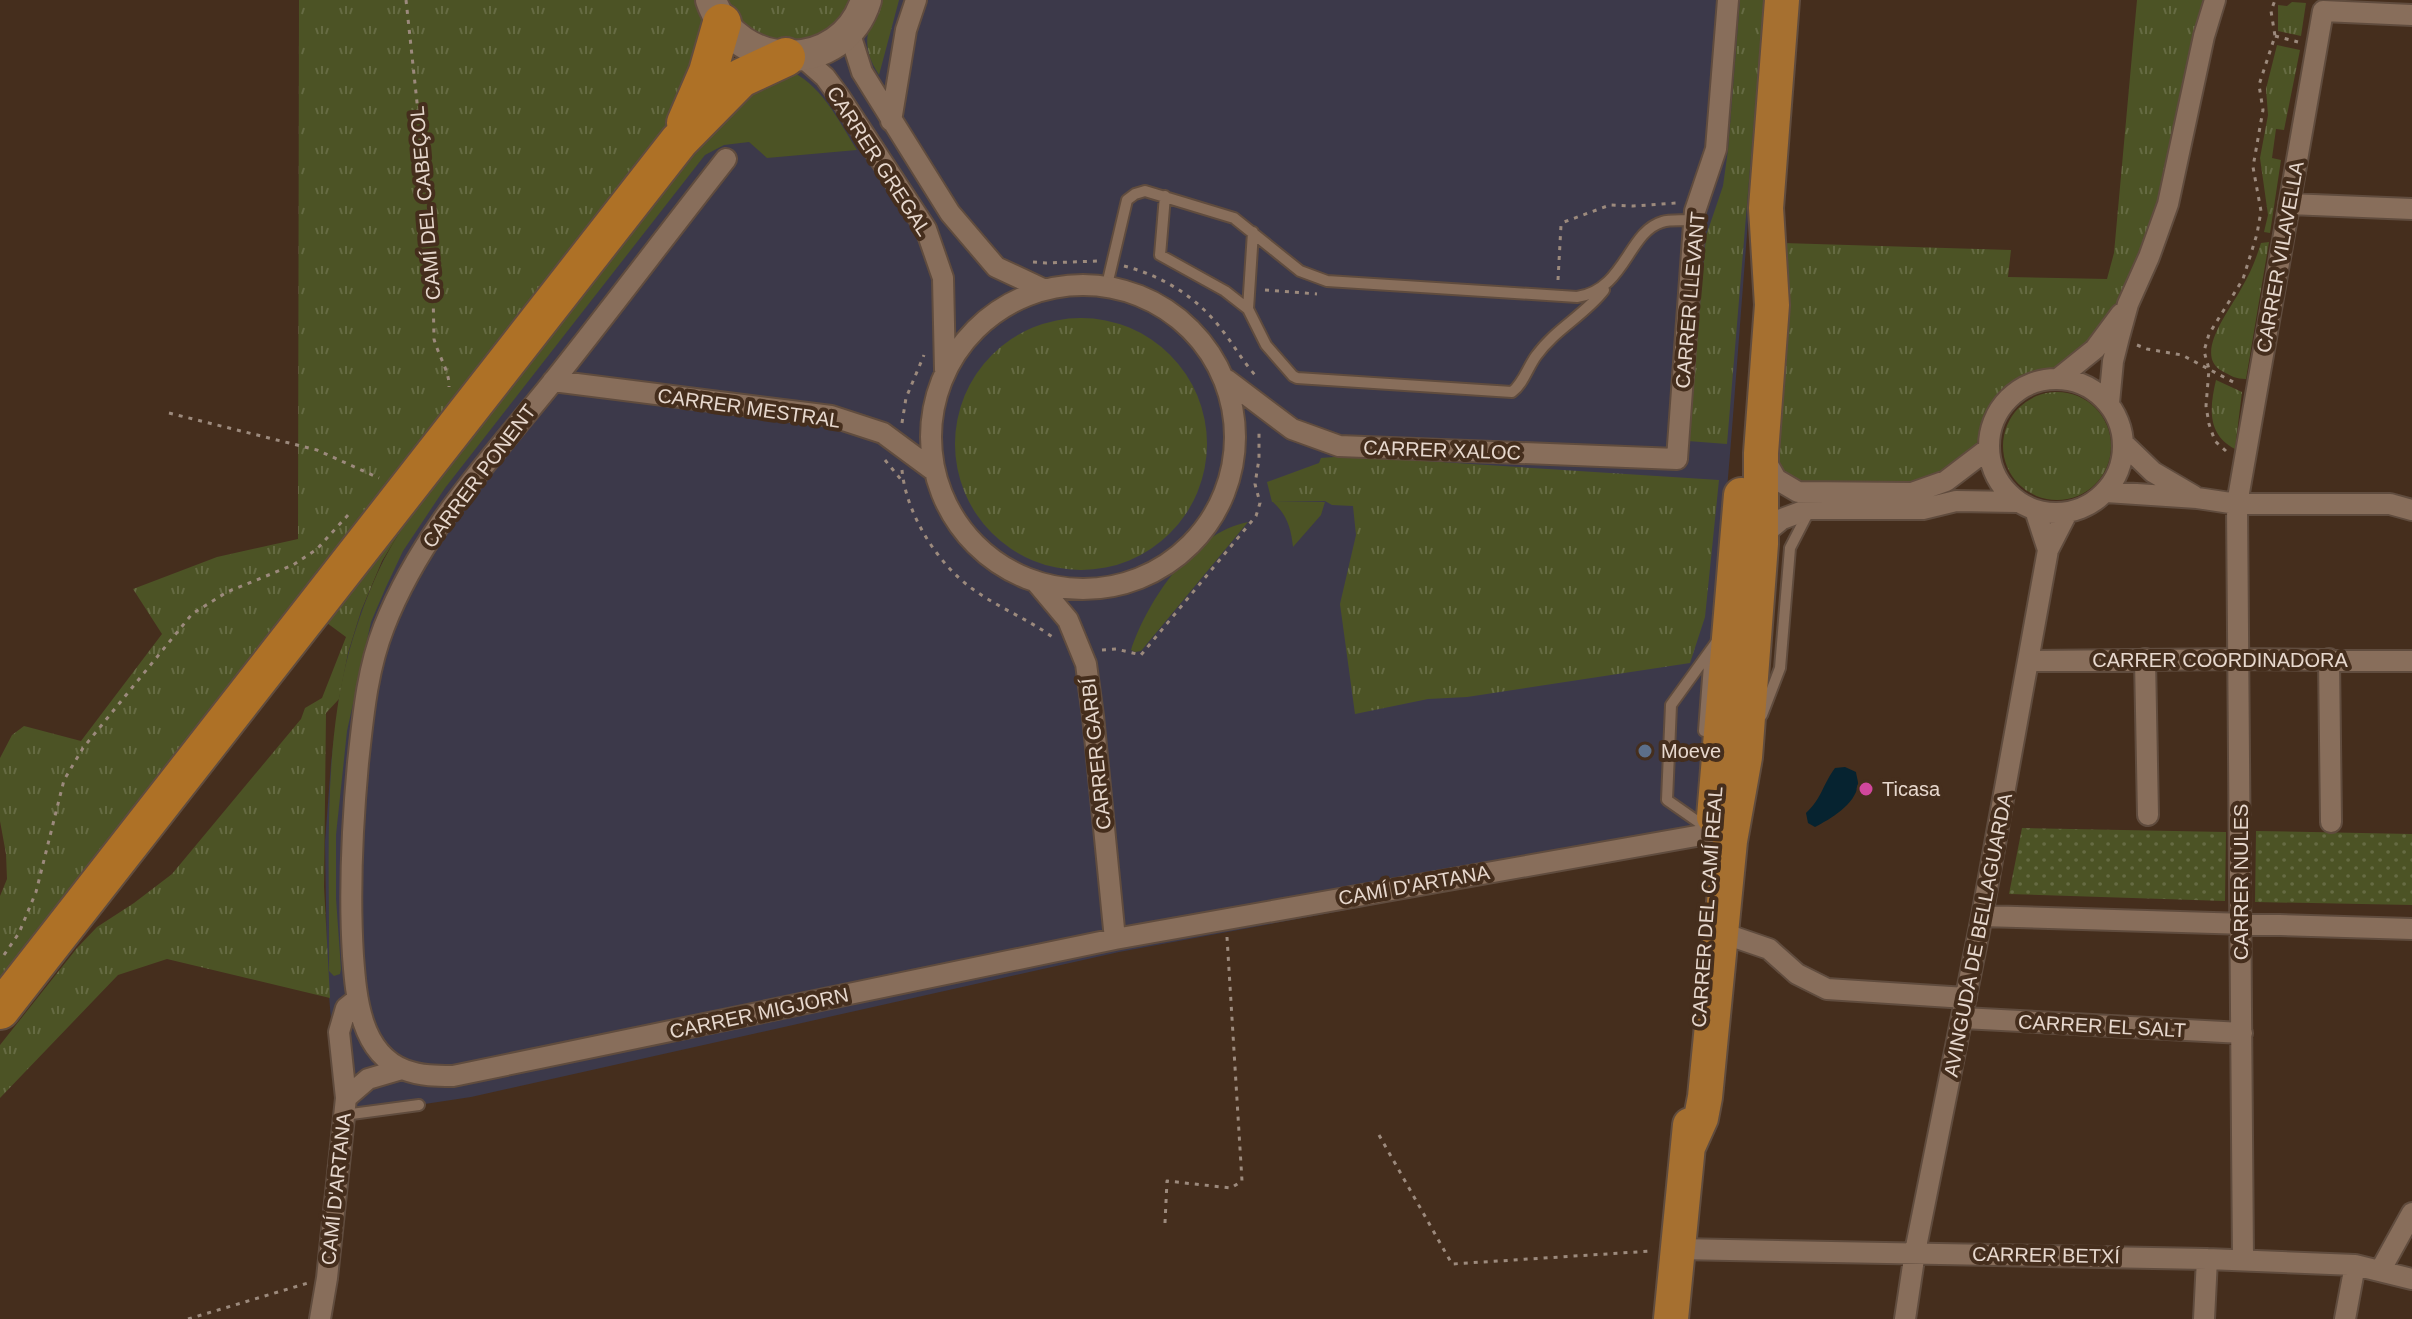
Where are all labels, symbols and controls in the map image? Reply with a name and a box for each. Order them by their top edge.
street label: CARRER GREGAL [823,82,935,240]
street label: CAMÍ DEL CABEÇOL [406,105,444,301]
street label: CARRER VILAVELLA [2252,159,2308,355]
street label: CARRER LLEVANT [1671,211,1709,389]
street label: CARRER MESTRAL [656,384,842,432]
street label: CARRER PONENT [418,400,540,552]
street label: CARRER XALOC [1363,436,1521,464]
street label: CARRER COORDINADORA [2092,649,2348,671]
street label: CARRER GARBÍ [1077,677,1115,831]
place label: Moeve [1661,740,1721,762]
marker: Moeve [1636,742,1654,760]
place label: Ticasa [1882,778,1941,800]
marker: Ticasa [1857,780,1875,798]
street label: CARRER DEL CAMÍ REAL [1688,786,1726,1028]
street label: AVINGUDA DE BELLAGUARDA [1940,791,2016,1079]
street label: CARRER NULES [2230,804,2252,960]
street label: CAMÍ D'ARTANA [1337,861,1492,909]
street label: CARRER MIGJORN [668,983,850,1043]
street label: CARRER EL SALT [2018,1011,2186,1041]
street label: CAMÍ D'ARTANA [317,1111,355,1266]
street label: CARRER BETXÍ [1972,1243,2121,1267]

